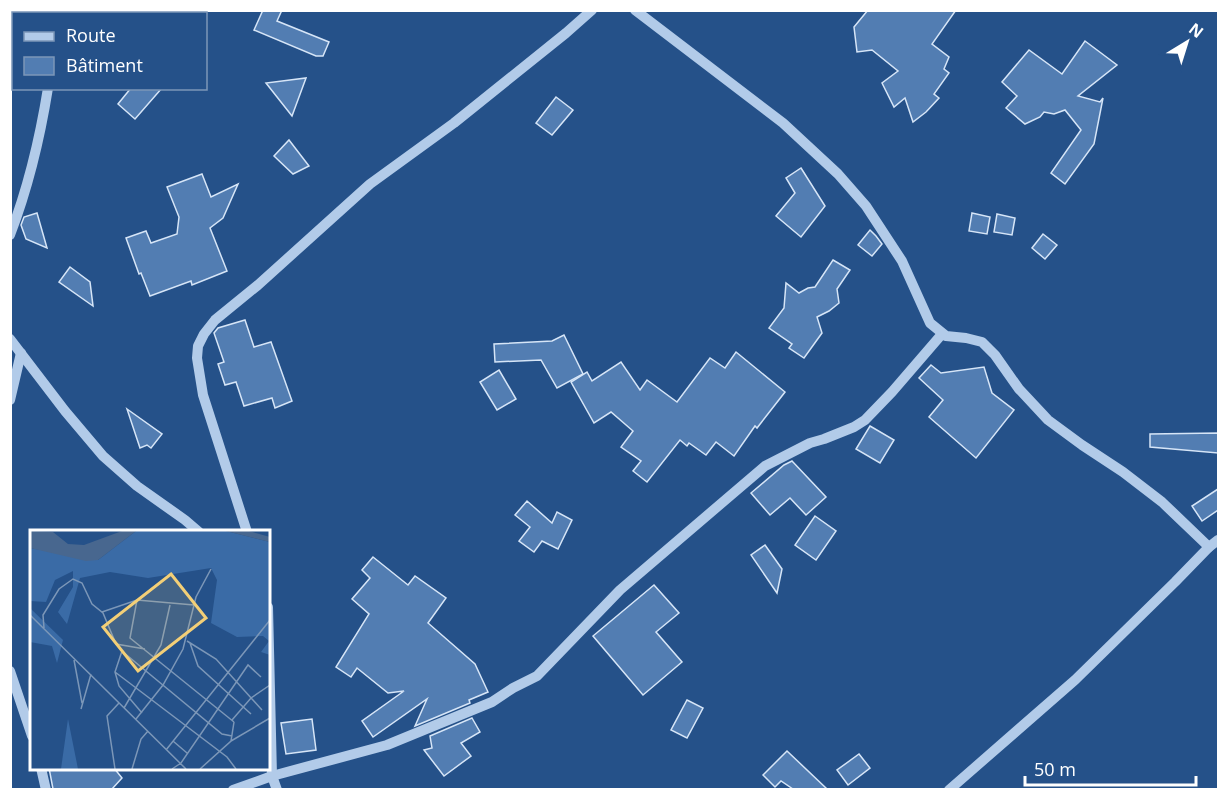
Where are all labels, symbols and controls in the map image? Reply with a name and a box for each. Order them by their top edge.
legend [12,12,207,90]
north arrow [1157,12,1217,72]
text: N [1184,18,1208,43]
text: Route [66,23,116,47]
text: Bâtiment [66,53,143,77]
inset map [30,530,270,770]
scale bar [1025,749,1196,787]
text: 50 m [1034,757,1076,781]

